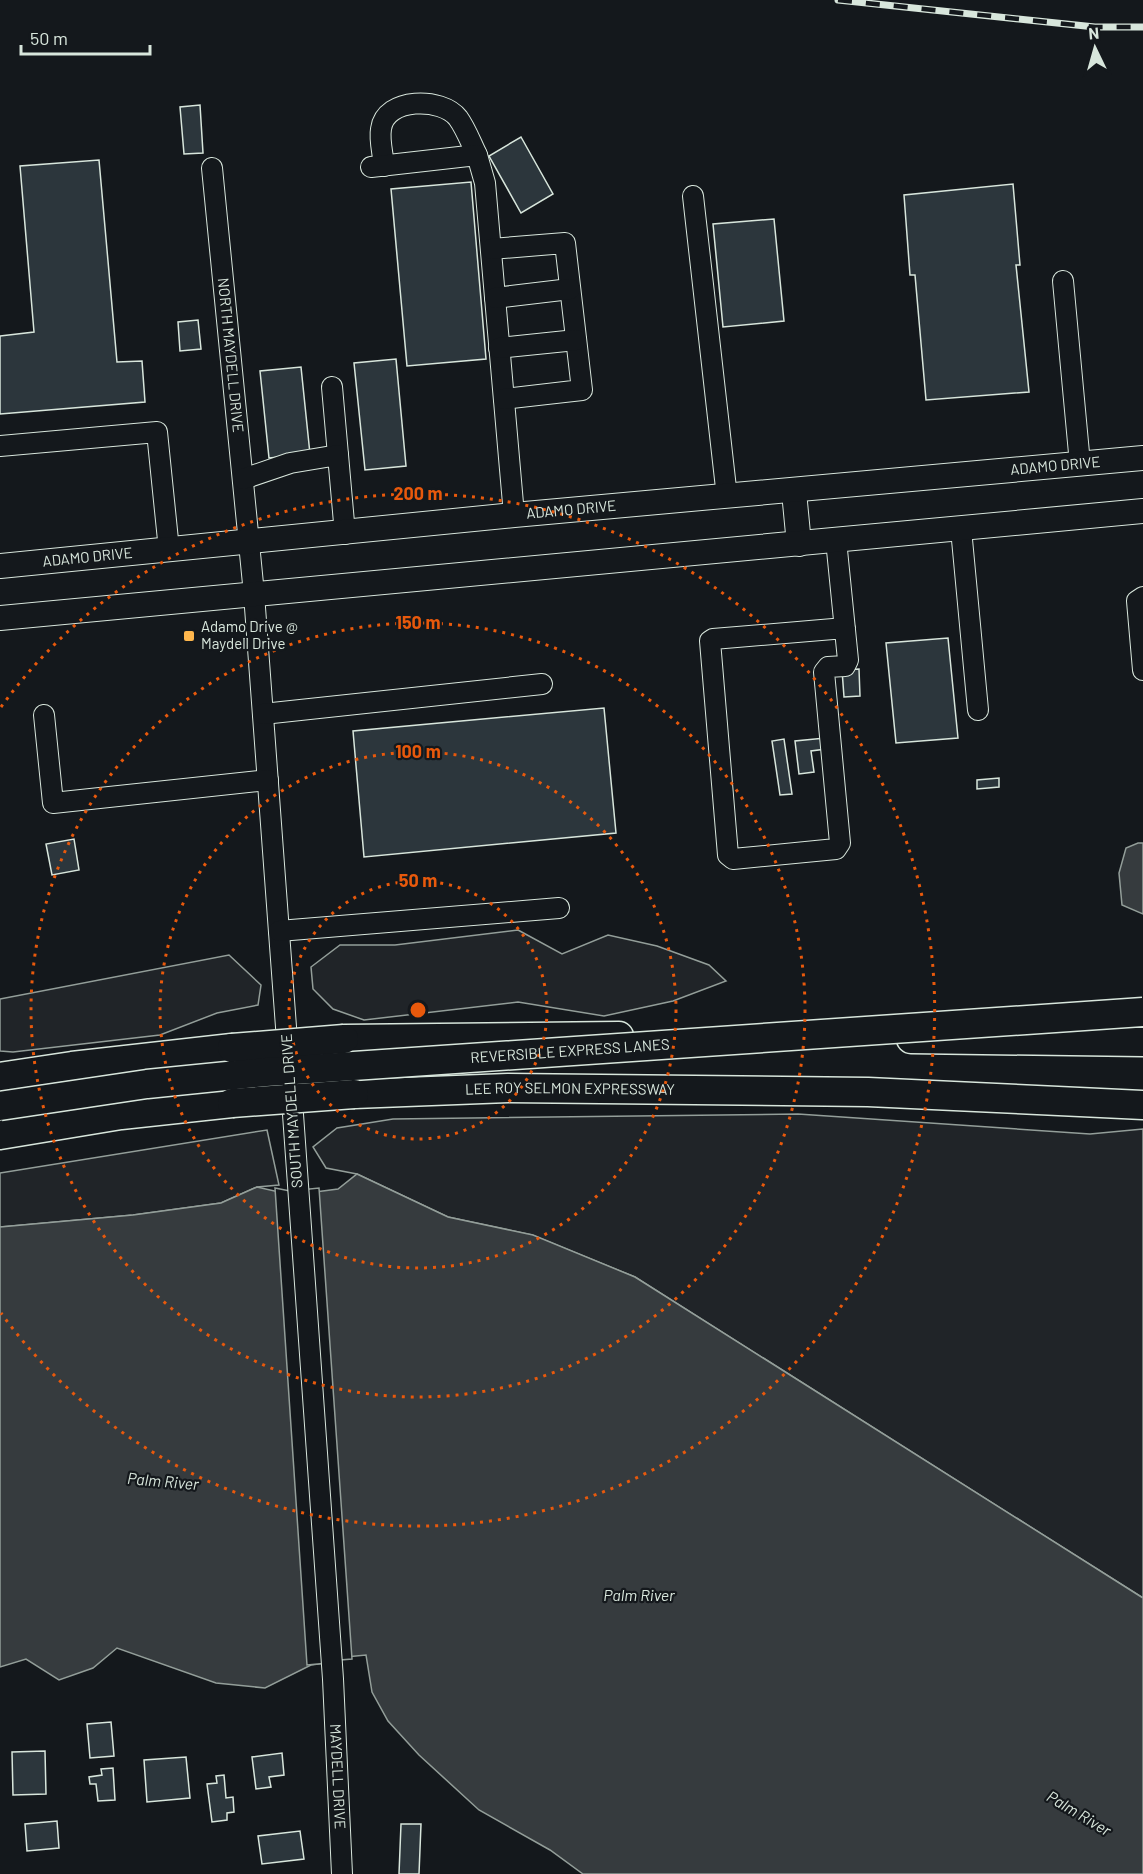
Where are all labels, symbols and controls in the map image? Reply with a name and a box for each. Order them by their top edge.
scale bar [21,18,150,56]
north arrow [1065,18,1125,78]
text: N [1088,23,1100,42]
text: 50 m [30,27,68,49]
street label: NORTH MAYDELL DRIVE [215,277,248,433]
street label: ADAMO DRIVE [1009,452,1101,478]
text: 200 m [393,482,443,504]
street label: ADAMO DRIVE [525,496,617,522]
street label: ADAMO DRIVE [42,543,133,570]
text: 150 m [396,611,440,633]
place label: Adamo Drive @ Maydell Drive [201,617,298,652]
marker: Adamo Drive @ Maydell Drive [182,629,196,643]
text: 100 m [395,740,441,762]
text: 50 m [399,869,437,891]
centre of rings [408,1000,428,1020]
street label: SOUTH MAYDELL DRIVE [277,1033,305,1189]
street label: REVERSIBLE EXPRESS LANES [470,1034,670,1066]
street label: LEE ROY SELMON EXPRESSWAY [465,1078,675,1098]
water label: Palm River [127,1468,201,1493]
water label: Palm River [603,1585,676,1604]
street label: MAYDELL DRIVE [327,1723,350,1830]
water label: Palm River [1044,1786,1116,1840]

